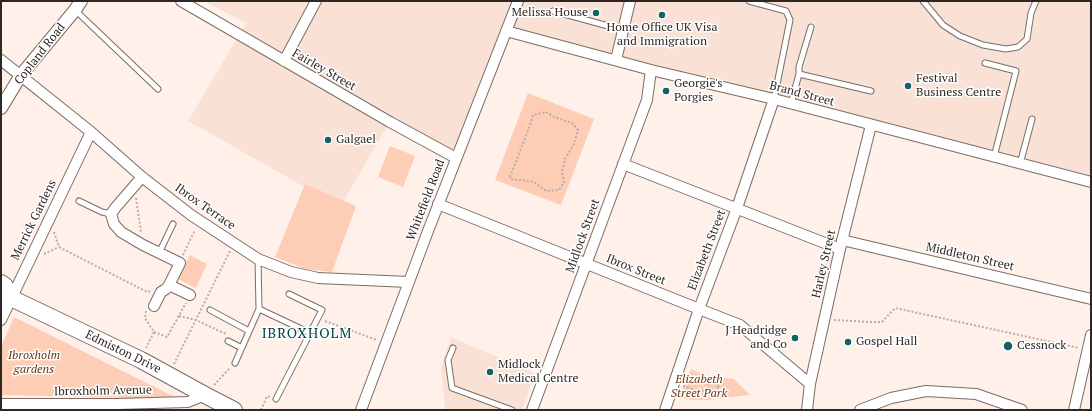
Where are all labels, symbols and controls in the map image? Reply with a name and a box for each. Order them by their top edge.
place label: Melissa House [511,6,588,20]
marker: Melissa House [591,8,601,18]
marker: Home Office UK Visa and Immigration [657,10,667,20]
street label: Copland Road [12,20,68,88]
place label: Home Office UK Visa and Immigration [607,21,717,49]
street label: Fairley Street [290,46,358,94]
place label: Festival Business Centre [916,72,1001,100]
place label: Georgie's Porgies [674,77,723,105]
street label: Brand Street [768,78,836,110]
marker: Festival Business Centre [903,81,913,91]
marker: Georgie's Porgies [661,86,671,96]
place label: Galgael [336,133,376,147]
marker: Galgael [323,135,333,145]
street label: Whitefield Road [404,157,448,243]
street label: Merrick Gardens [8,177,60,263]
street label: Ibrox Terrace [172,181,238,233]
street label: Midlock Street [563,197,603,275]
street label: Elizabeth Street [685,208,729,292]
street label: Harley Street [809,228,839,300]
street label: Middleton Street [924,240,1016,274]
street label: Ibrox Street [604,252,668,288]
place label: J Headridge and Co [725,324,787,352]
district label: IBROXHOLM [262,326,352,342]
street label: Edmiston Drive [83,327,163,377]
marker: J Headridge and Co [790,333,800,343]
place label: Gospel Hall [856,335,917,349]
marker: Gospel Hall [843,337,853,347]
place label: Cessnock [1017,339,1066,353]
marker: Cessnock [1002,340,1014,352]
park label: Ibroxholm gardens [8,349,60,377]
place label: Midlock Medical Centre [498,358,579,386]
marker: Midlock Medical Centre [485,367,495,377]
park label: Elizabeth Street Park [671,373,727,401]
street label: Ibroxholm Avenue [54,383,152,399]

